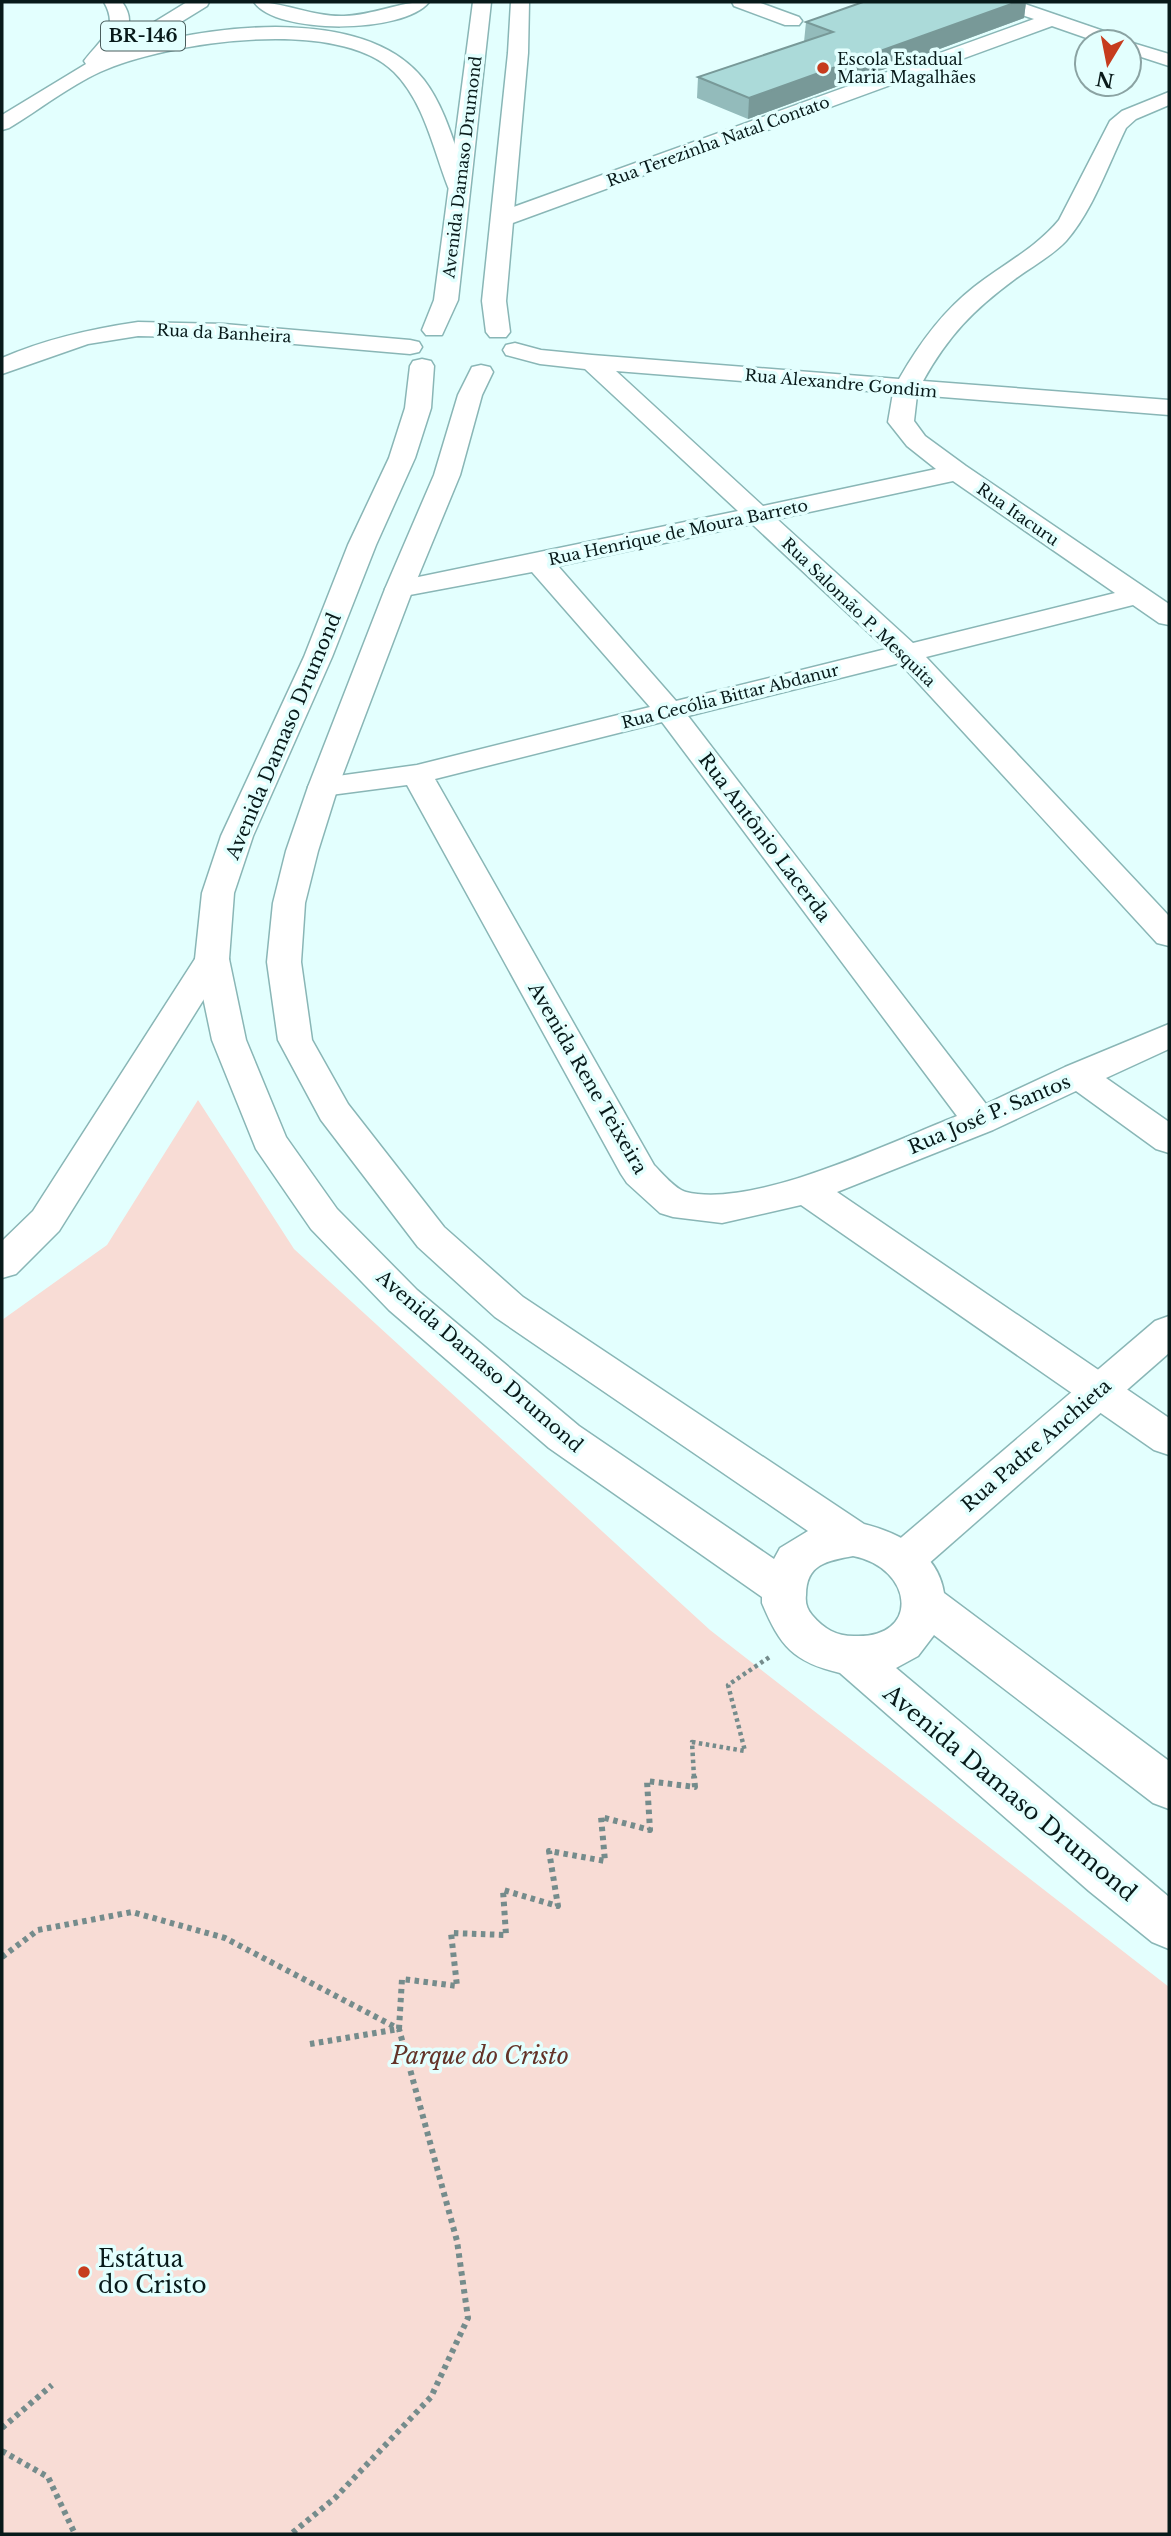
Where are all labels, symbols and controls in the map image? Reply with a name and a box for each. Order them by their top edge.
road number: BR-146 [101,22,185,51]
north arrow [1073,28,1143,98]
place label: Escola Estadual Maria Magalhães [837,49,976,87]
street label: Avenida Damaso Drumond [438,55,486,280]
marker: Escola Estadual Maria Magalhães [815,60,831,76]
text: N [1094,66,1116,92]
street label: Rua Terezinha Natal Contato [604,91,832,191]
street label: Rua da Banheira [156,319,292,347]
street label: Rua Alexandre Gondim [744,365,938,401]
street label: Rua Itacuru [973,478,1063,550]
street label: Rua Henrique de Moura Barreto [546,495,810,569]
street label: Rua Salomão P. Mesquita [778,533,940,691]
street label: Avenida Damaso Drumond [221,609,346,864]
street label: Rua Cecólia Bittar Abdanur [619,659,841,733]
street label: Rua Antônio Lacerda [694,748,836,927]
street label: Avenida Rene Teixeira [523,978,652,1178]
street label: Rua José P. Santos [905,1070,1074,1159]
street label: Avenida Damaso Drumond [371,1265,588,1457]
street label: Rua Padre Anchieta [957,1374,1116,1516]
street label: Avenida Damaso Drumond [877,1678,1142,1907]
park label: Parque do Cristo [390,2042,569,2070]
place label: Estátua do Cristo [98,2245,207,2299]
marker: Estátua do Cristo [76,2264,92,2280]

